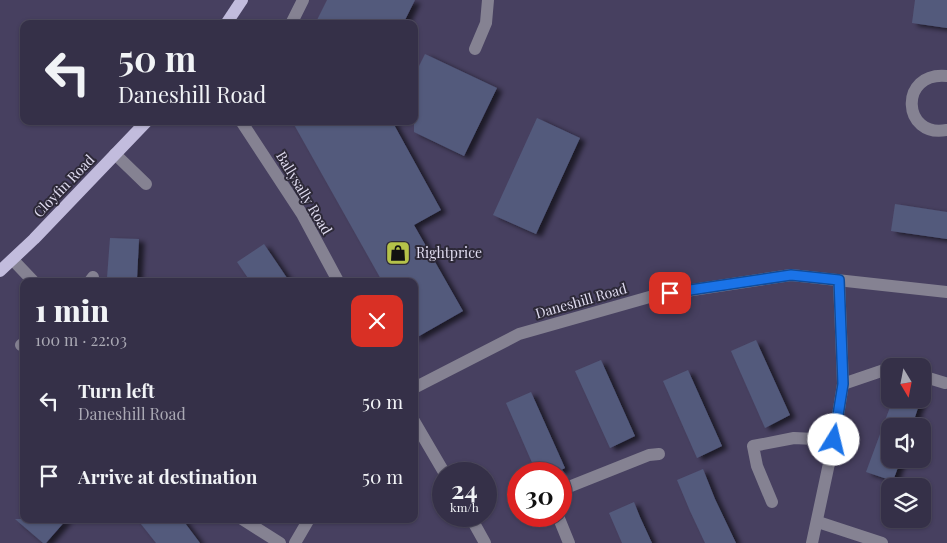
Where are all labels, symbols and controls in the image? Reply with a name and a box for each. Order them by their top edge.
text: 50 m [118,34,196,81]
icon: left [35,40,100,105]
text: Daneshill Road [118,79,266,109]
street label: Ballysally Road [272,148,337,238]
street label: Cloyfin Road [29,150,98,221]
shop icon: Rightprice [385,240,411,266]
place label: Rightprice [416,243,482,262]
pin [649,272,691,314]
street label: Daneshill Road [533,278,629,323]
icon: arrive [656,279,684,307]
text: 1 min [35,290,109,330]
button: close [351,295,403,347]
text: 100 m · 22:03 [35,329,127,350]
north arrow [881,358,931,408]
map controls [881,358,931,528]
text: Turn left [78,377,155,403]
icon: left [35,387,63,415]
text: 50 m [362,388,403,414]
text: Daneshill Road [78,403,186,424]
position arrow [807,413,859,465]
button: sound [881,418,931,468]
icon: arrive [35,462,63,490]
speed limit sign: 30 [507,462,572,527]
text: Arrive at destination [78,463,258,489]
text: 50 m [362,463,403,489]
text: 24 [451,472,478,505]
button: layers [881,478,931,528]
text: km/h [450,499,479,515]

